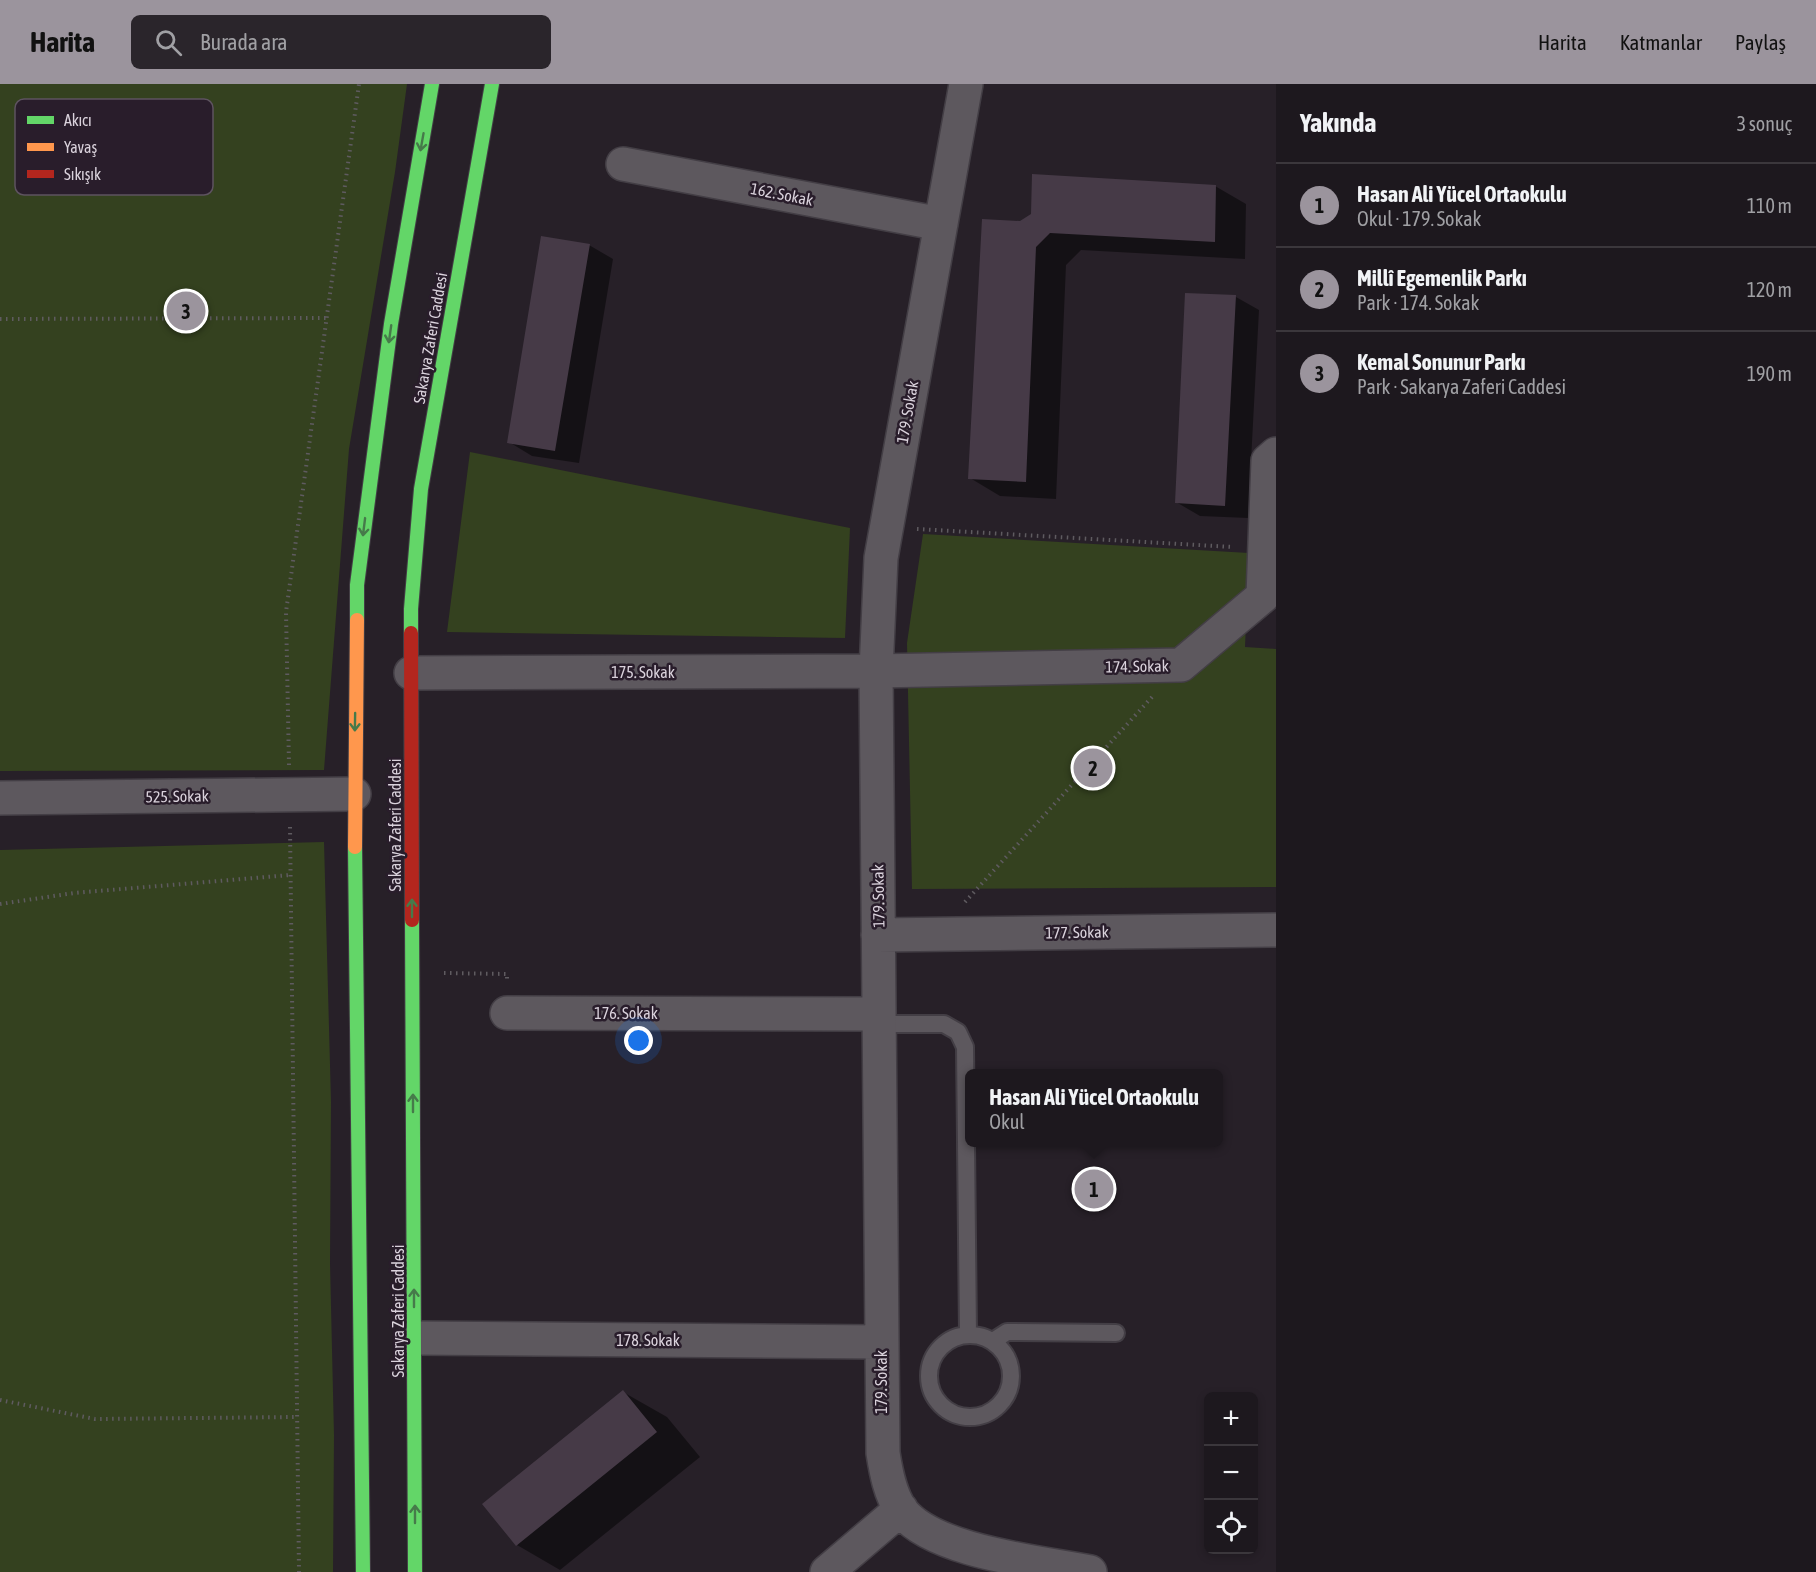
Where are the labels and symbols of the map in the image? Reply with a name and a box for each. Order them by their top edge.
legend [15,99,213,195]
text: Akıcı [64,111,92,129]
one-way arrow [417,131,428,151]
text: Yavaş [64,138,97,157]
text: Sıkışık [64,165,101,184]
street label: 162. Sokak [749,179,815,209]
street label: Sakarya Zaferi Caddesi [410,271,451,405]
pin: 3 [166,288,206,334]
one-way arrow [384,323,395,343]
street label: 179. Sokak [893,379,921,445]
one-way arrow [359,517,370,537]
street label: 174. Sokak [1105,656,1169,676]
street label: 175. Sokak [611,663,675,681]
one-way arrow [349,711,361,731]
pin: 2 [1074,746,1112,790]
street label: Sakarya Zaferi Caddesi [386,759,405,891]
street label: 525. Sokak [145,786,209,806]
street label: 179. Sokak [868,864,888,928]
one-way arrow [406,898,418,918]
street label: 177. Sokak [1045,922,1109,942]
street label: 176. Sokak [594,1004,658,1022]
your location [624,1026,653,1055]
one-way arrow [407,1093,419,1113]
pin: 1 [1074,1166,1114,1212]
street label: Sakarya Zaferi Caddesi [389,1245,408,1377]
one-way arrow [408,1288,420,1308]
street label: 178. Sokak [616,1331,680,1349]
street label: 179. Sokak [872,1350,890,1414]
one-way arrow [409,1504,421,1524]

